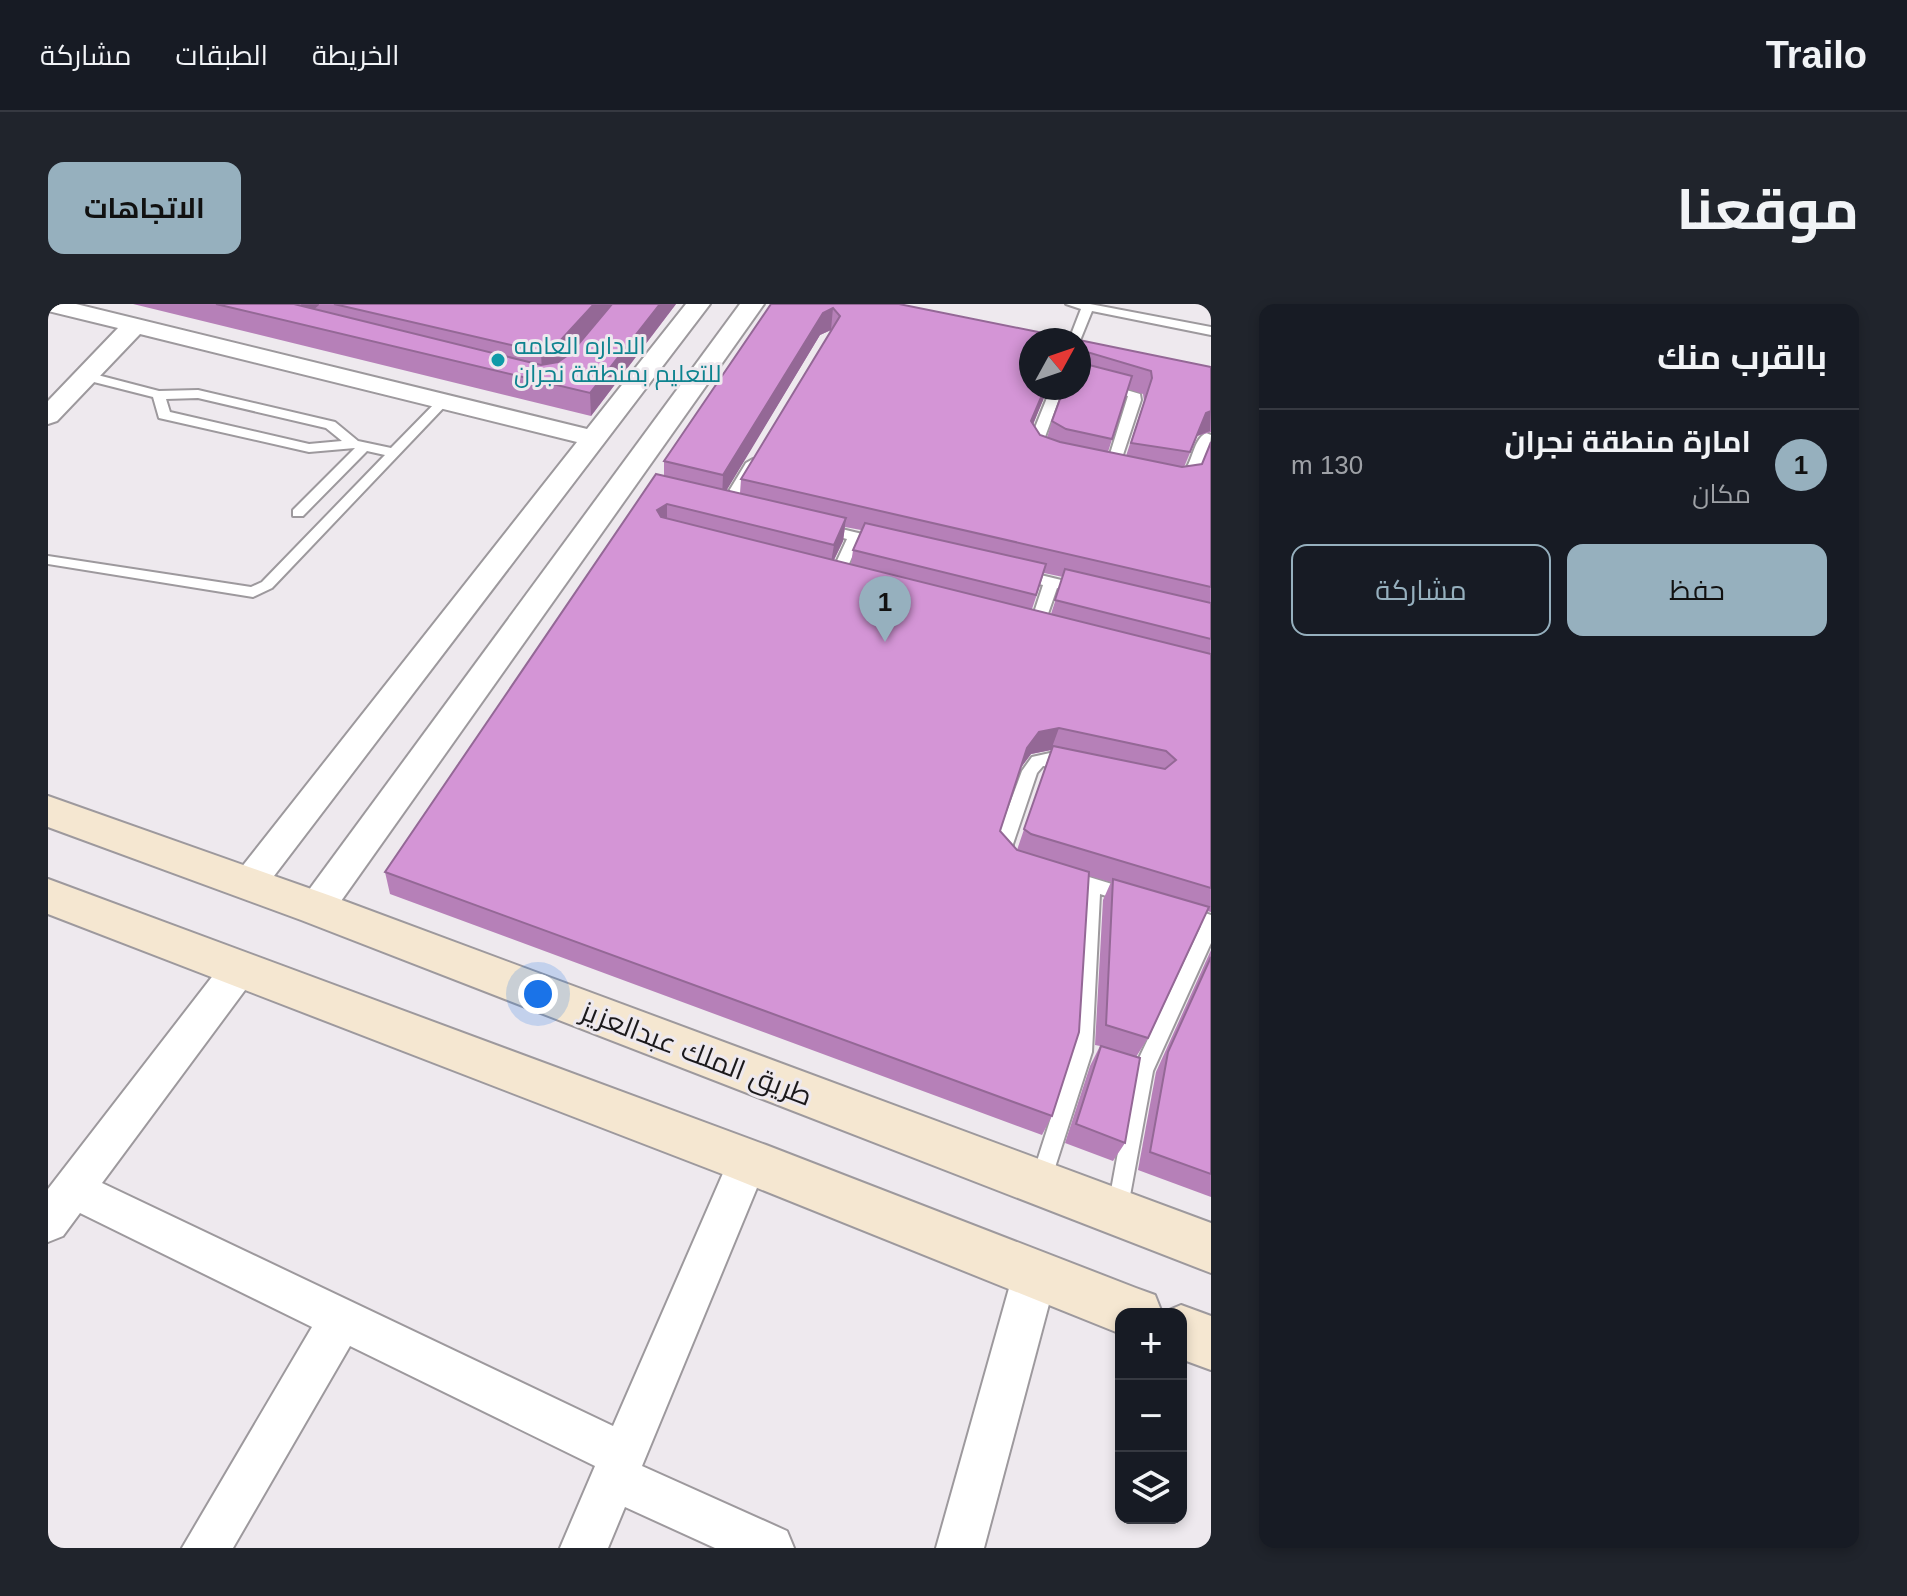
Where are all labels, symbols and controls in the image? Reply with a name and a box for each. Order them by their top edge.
text: Trailo [1766,34,1867,76]
text: مشاركة [40,40,131,71]
text: الطبقات [175,40,268,71]
text: الخريطة [312,40,399,71]
button: الاتجاهات [48,162,241,254]
text: موقعنا [1676,178,1859,241]
north arrow [1019,328,1091,400]
place label: الاداره العامه للتعليم بمنطقة نجران [514,332,721,390]
text: بالقرب منك [1657,338,1827,376]
marker: الاداره العامه للتعليم بمنطقة نجران [489,351,507,369]
text: امارة منطقة نجران [1505,425,1751,458]
text: 130 m [1291,450,1363,480]
text: 1 [1794,450,1808,480]
text: مكان [1692,479,1751,509]
button: مشاركة [1291,544,1551,636]
button: حفظ [1567,544,1827,636]
pin: 1 [859,576,911,642]
your location [518,974,558,1014]
street label: طريق الملك عبدالعزيز [575,994,817,1113]
map controls [1115,1308,1187,1524]
button: + [1115,1308,1187,1380]
button: − [1115,1380,1187,1452]
button: layers [1115,1452,1187,1524]

